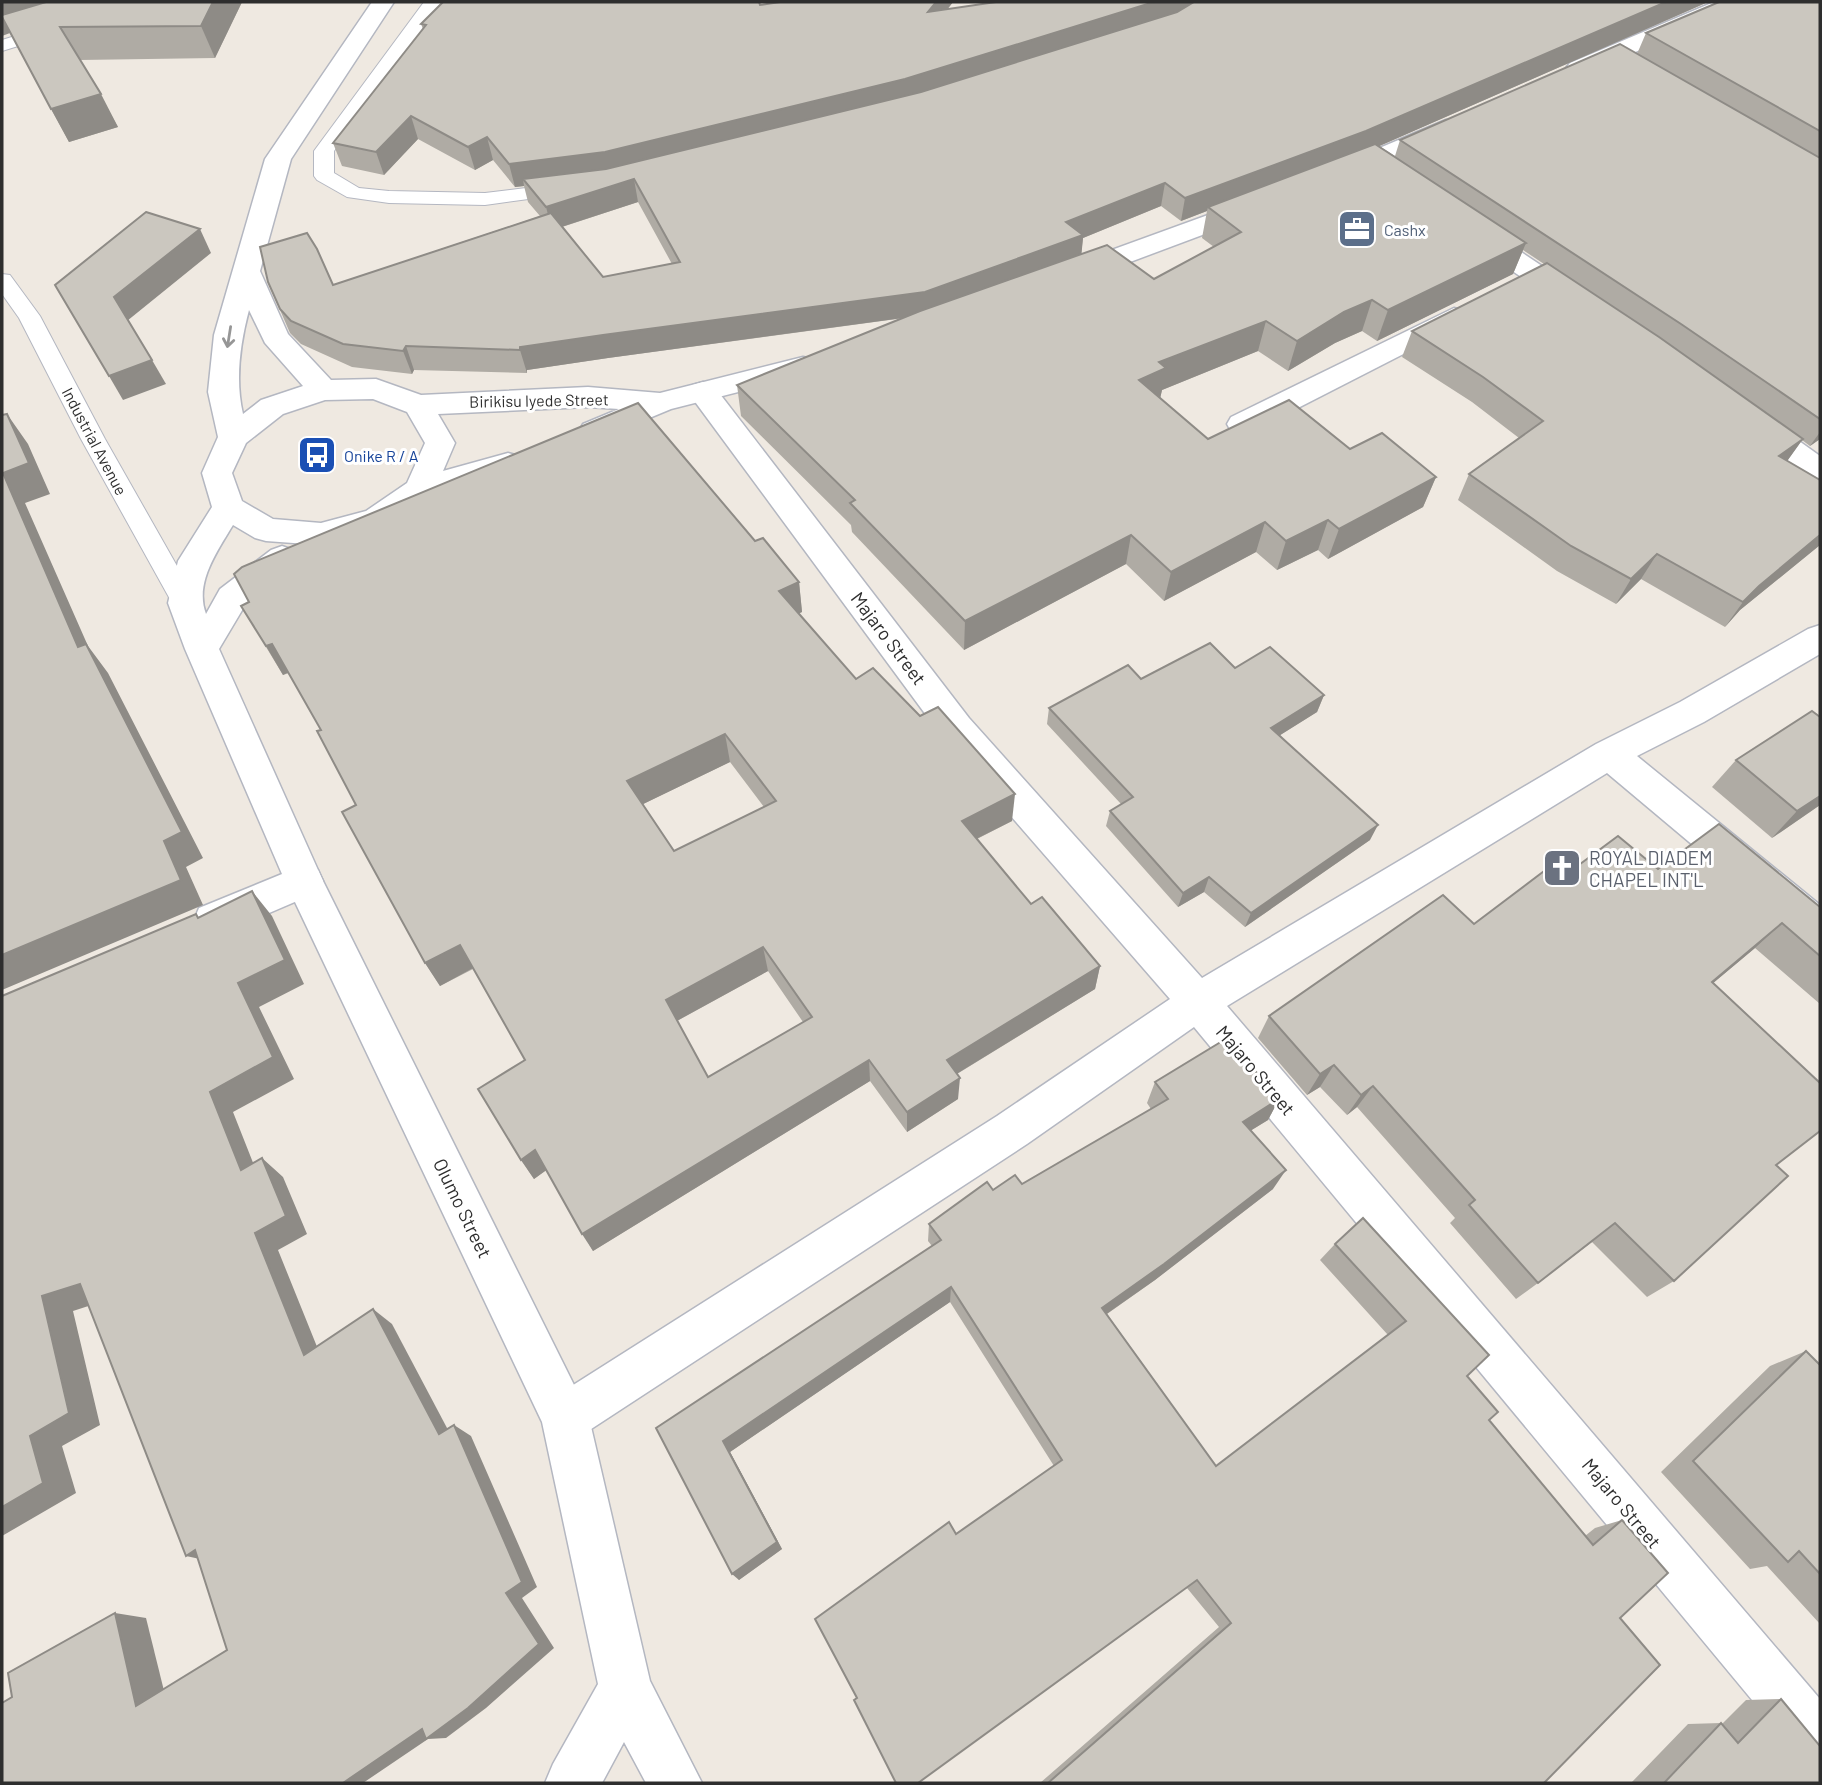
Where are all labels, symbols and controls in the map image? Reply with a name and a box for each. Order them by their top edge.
office icon: Cashx [1336,208,1378,250]
place label: Cashx [1384,220,1426,239]
one-way arrow [222,325,235,348]
street label: Industrial Avenue [59,384,131,498]
street label: Birikisu Iyede Street [469,389,609,411]
bus stop icon: Onike R / A [296,434,338,476]
place label: Onike R / A [344,446,419,465]
street label: Majaro Street [847,587,931,689]
place label: ROYAL DIADEM CHAPEL INT'L [1589,846,1713,891]
church icon: ROYAL DIADEM CHAPEL INT'L [1541,847,1583,889]
street label: Majaro Street [1212,1020,1300,1120]
street label: Olumo Street [429,1154,497,1262]
street label: Majaro Street [1578,1453,1666,1553]

